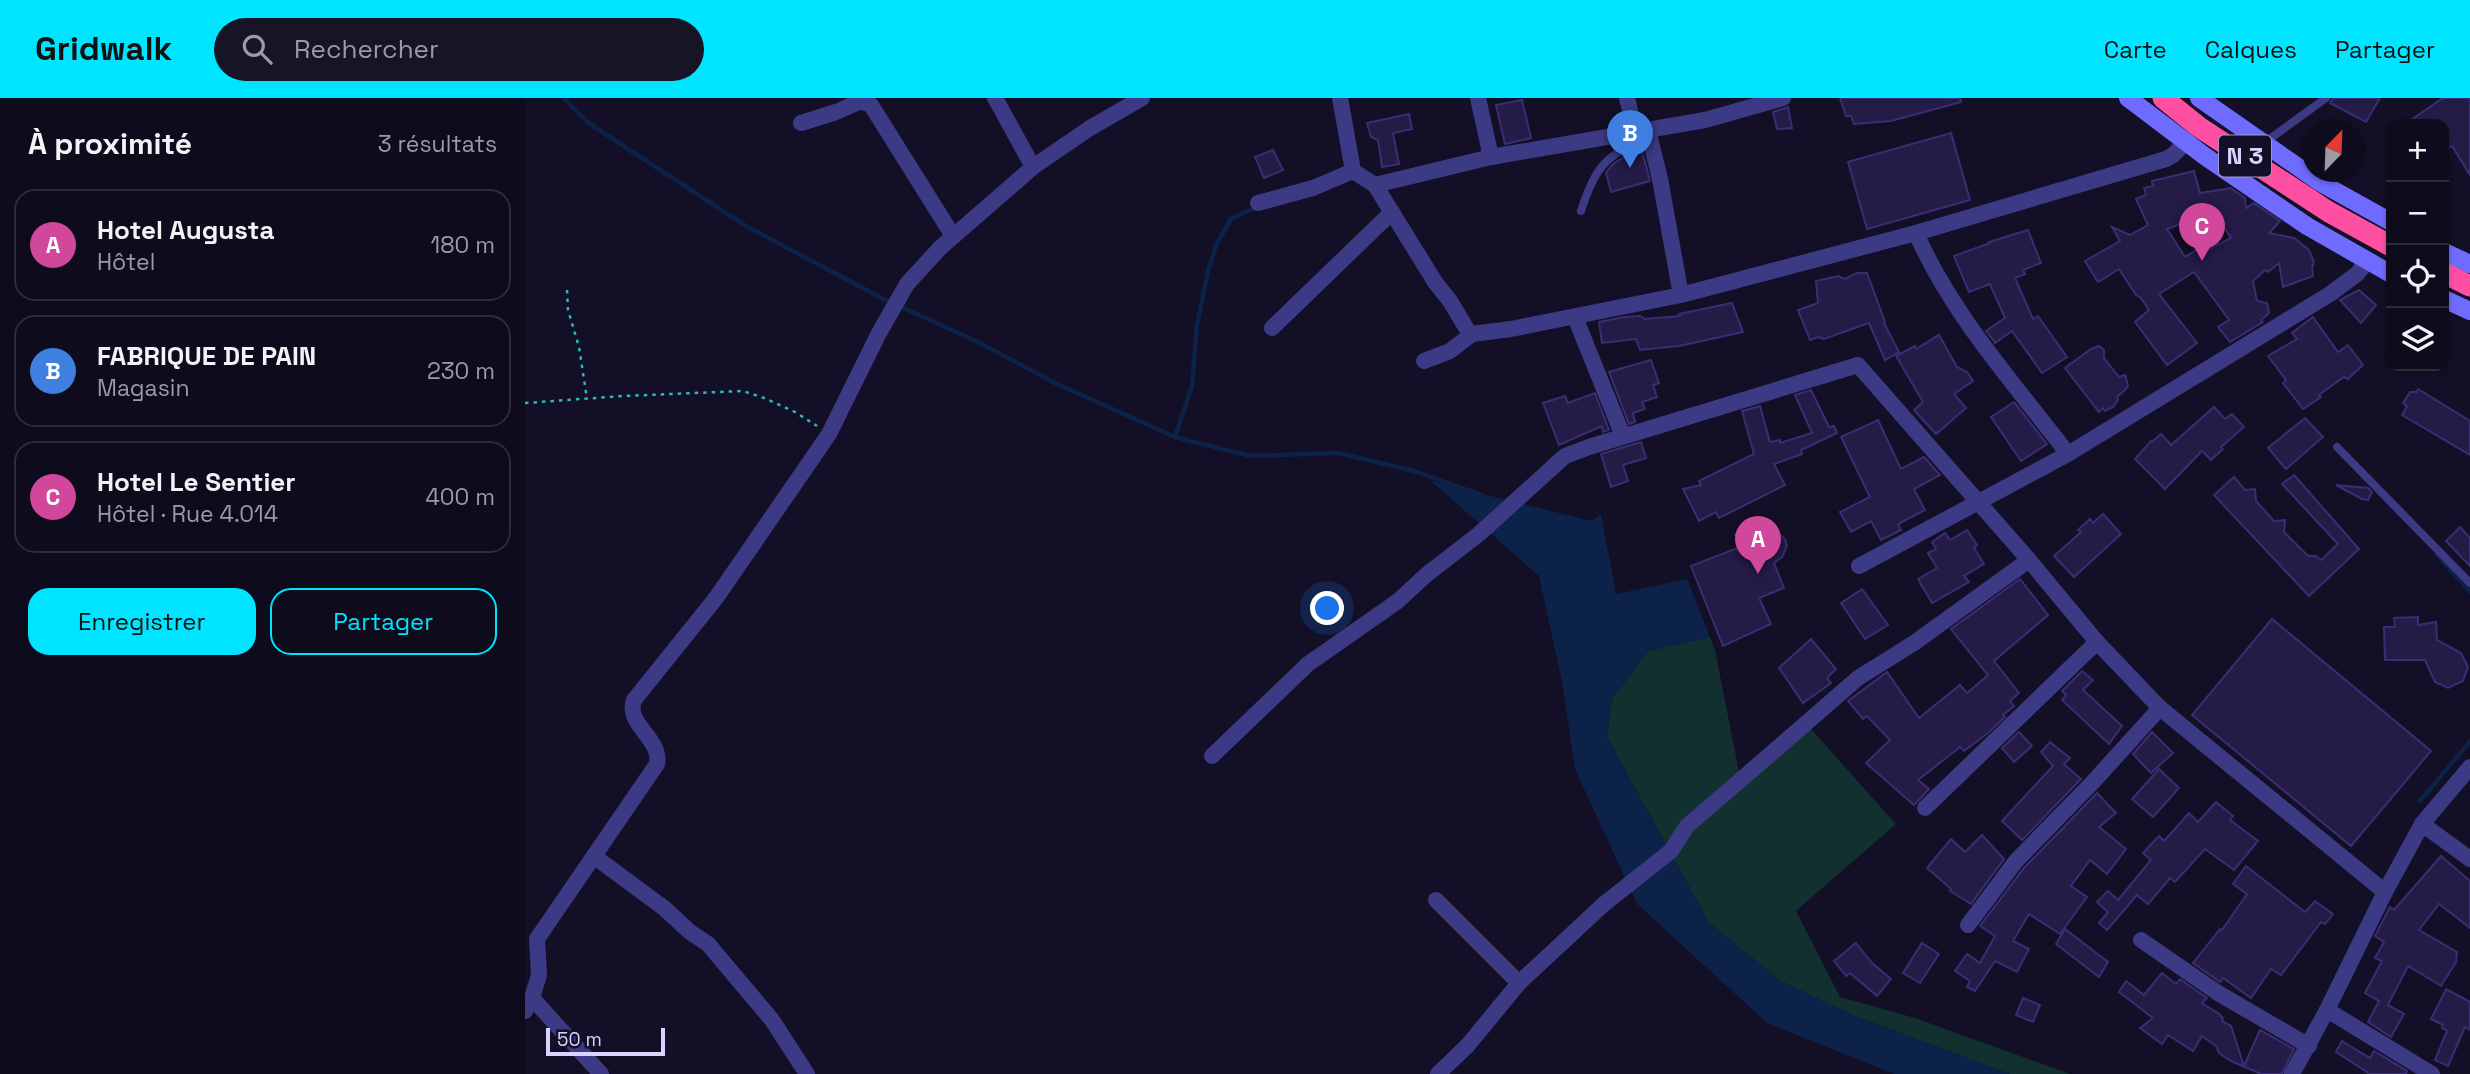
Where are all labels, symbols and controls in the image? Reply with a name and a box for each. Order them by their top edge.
search box [214,18,704,81]
text: Gridwalk [35,28,172,70]
icon: search [238,30,276,68]
text: Rechercher [294,32,439,66]
text: Carte [2104,34,2167,65]
text: Calques [2205,34,2297,65]
text: Partager [2335,34,2435,65]
pin: B [1607,110,1653,168]
north arrow [2302,119,2365,182]
map controls [2386,119,2449,371]
button: + [2386,119,2449,182]
text: À proximité [28,124,192,163]
text: 3 résultats [378,129,497,159]
road number: N 3 [2219,136,2271,176]
button: − [2386,182,2449,245]
pin: C [2179,203,2225,261]
text: Hotel Augusta [97,213,275,247]
text: A [46,230,60,260]
text: 180 m [431,230,495,260]
button: locate [2386,245,2449,308]
text: Hôtel [97,247,155,277]
button: layers [2386,308,2449,371]
text: FABRIQUE DE PAIN [97,339,316,373]
text: B [45,356,61,386]
text: 230 m [427,356,495,386]
text: Magasin [97,373,190,403]
text: Hotel Le Sentier [97,465,296,499]
text: C [46,482,60,512]
text: 400 m [425,482,495,512]
text: Hôtel · Rue 4.014 [97,499,278,529]
pin: A [1735,516,1781,574]
button: Enregistrer [28,588,256,655]
button: Partager [270,588,497,655]
your location [1310,591,1344,625]
scale bar [546,1025,665,1057]
text: 50 m [557,1027,602,1052]

